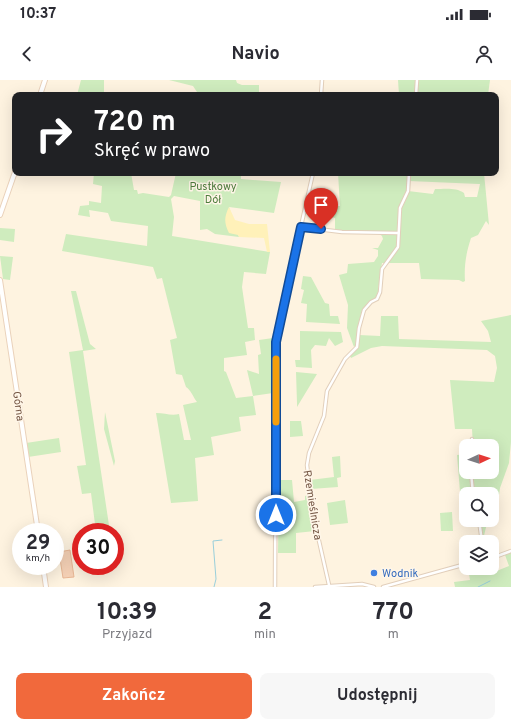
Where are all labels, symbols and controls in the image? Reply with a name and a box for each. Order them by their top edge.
text: 10:37 [20,5,56,24]
icon: back [16,43,38,65]
text: Navio [231,43,280,66]
icon: person [473,43,495,65]
text: 720 m [94,105,176,141]
icon: right [28,108,80,160]
text: Skręć w prawo [94,140,210,163]
park label: Pustkowy Dół [189,180,237,207]
pin [304,188,338,229]
icon: arrive [310,194,332,216]
street label: Górna [9,390,27,422]
north arrow [459,439,499,479]
map controls [459,439,499,575]
street label: Rzemieślnicza [300,469,324,541]
button: search [459,487,499,527]
position arrow [255,494,297,536]
speed limit sign: 30 [72,523,124,575]
text: 29 [26,531,50,557]
button: layers [459,535,499,575]
text: km/h [26,552,50,565]
place label: Wodnik [382,567,419,581]
marker: Wodnik [369,568,379,578]
text: 10:39 [97,598,157,628]
text: 2 [258,598,272,628]
text: 770 [373,598,414,628]
text: Przyjazd [102,627,152,643]
text: min [254,627,276,643]
text: m [388,627,399,643]
button: Zakończ [16,673,252,719]
button: Udostępnij [260,673,495,719]

